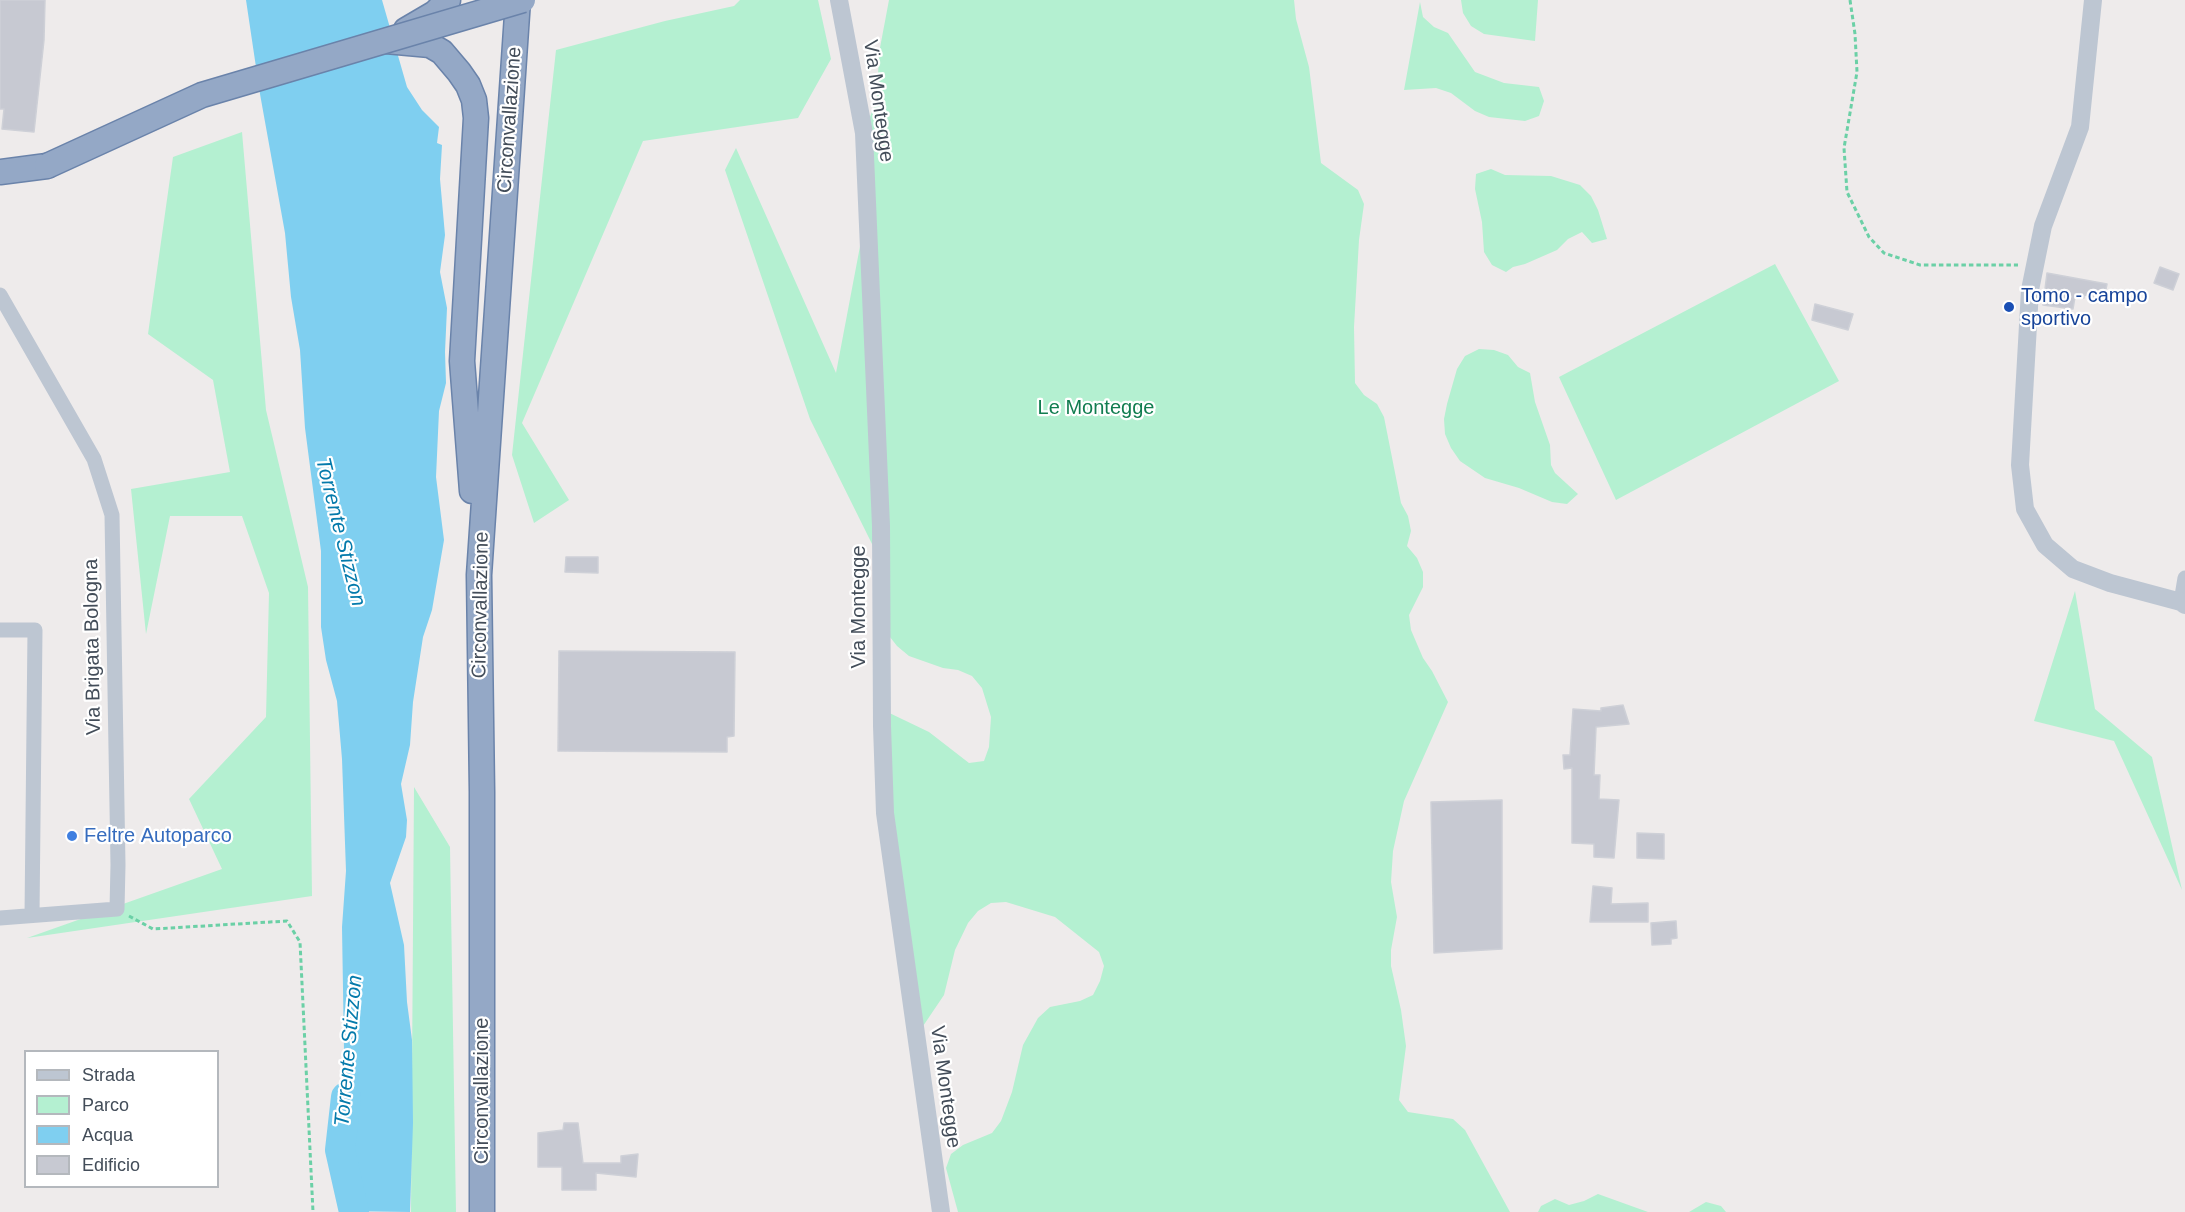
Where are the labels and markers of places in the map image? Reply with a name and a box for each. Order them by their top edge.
place label: Tomo - campo sportivo [2021,284,2148,331]
marker: Tomo - campo sportivo [2002,300,2016,314]
place label: Feltre Autoparco [84,824,232,848]
marker: Feltre Autoparco [65,829,79,843]

